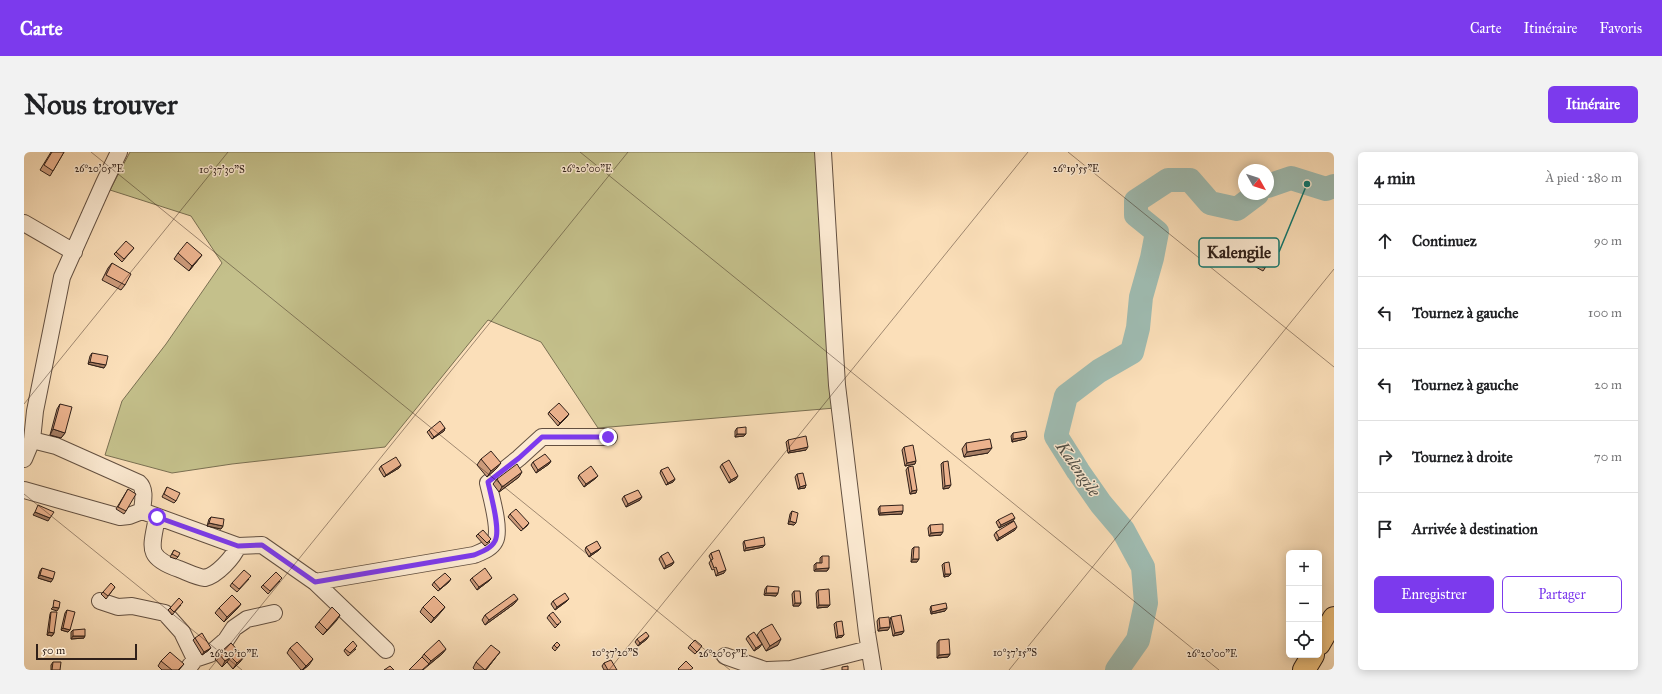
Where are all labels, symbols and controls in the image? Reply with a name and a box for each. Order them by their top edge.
text: Carte [20,17,63,40]
text: Carte [1470,20,1502,37]
text: Itinéraire [1524,20,1577,37]
text: Favoris [1599,20,1642,37]
button: Itinéraire [1548,86,1638,123]
text: Nous trouver [24,87,177,122]
text: 26°20'05"E [74,163,124,175]
text: 26°20'00"E [562,163,612,175]
text: 26°19'55"E [1053,163,1099,175]
text: 10°37'30"S [199,164,245,176]
north arrow [1238,164,1274,200]
text: 4 min [1374,168,1415,189]
text: À pied · 280 m [1545,170,1622,186]
icon: ahead [1374,230,1396,252]
text: Continuez [1412,232,1477,250]
text: 90 m [1594,233,1622,249]
callout: Kalengile [1199,238,1279,267]
text: Kalengile [1207,242,1271,263]
icon: left [1374,302,1396,324]
text: Tournez à gauche [1412,304,1519,322]
text: 100 m [1588,305,1622,321]
icon: left [1374,374,1396,396]
text: Tournez à gauche [1412,376,1519,394]
text: 20 m [1594,377,1622,393]
route end [599,428,617,446]
water label: Kalengile [1051,437,1105,501]
icon: right [1374,446,1396,468]
text: Tournez à droite [1412,448,1513,466]
text: 70 m [1594,449,1622,465]
route start [148,508,166,526]
icon: arrive [1374,518,1396,540]
text: Arrivée à destination [1412,520,1538,538]
map controls [1286,550,1322,658]
button: + [1286,550,1322,586]
button: Enregistrer [1374,576,1494,613]
button: Partager [1502,576,1622,613]
button: − [1286,586,1322,622]
button: locate [1286,622,1322,658]
scale bar [36,642,137,661]
text: 50 m [42,644,65,657]
text: 10°37'20"S [592,647,638,659]
text: 10°37'15"S [993,647,1037,659]
text: 26°20'10"E [210,648,258,660]
text: 26°20'05"E [698,648,748,660]
text: 26°20'00"E [1187,648,1237,660]

